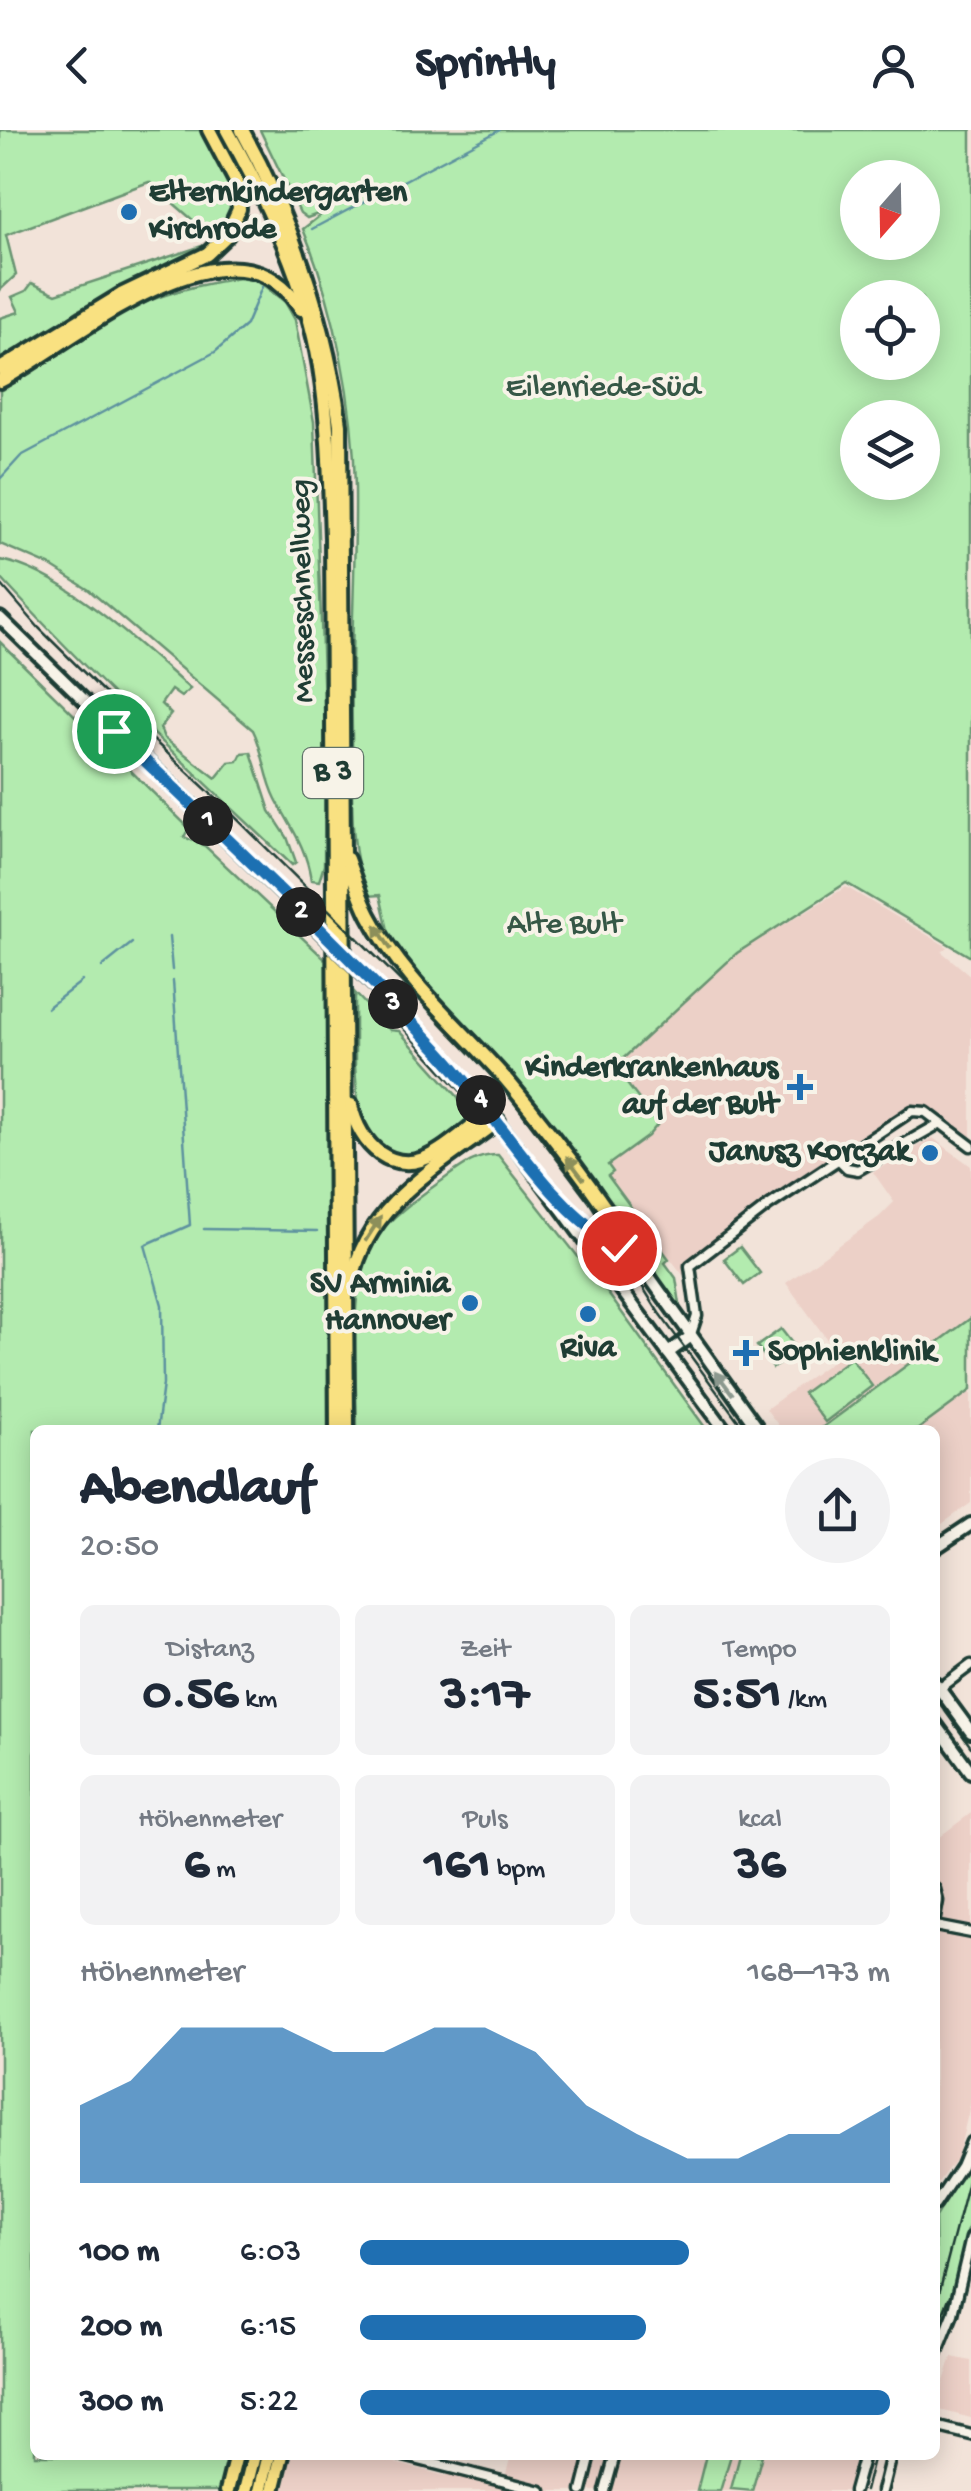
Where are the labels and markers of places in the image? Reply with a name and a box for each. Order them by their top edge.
place label: Elternkindergarten Kirchrode [148,175,408,250]
marker: Elternkindergarten Kirchrode [118,201,140,223]
pin [72,689,157,774]
pin: 1 [183,796,233,846]
pin: 2 [276,887,326,937]
pin: 3 [368,979,418,1029]
place label: Kinderkrankenhaus auf der Bult [524,1050,781,1125]
marker: Kinderkrankenhaus auf der Bult [787,1074,813,1100]
pin: 4 [456,1075,506,1125]
place label: Janusz Korczak [708,1134,914,1172]
marker: Janusz Korczak [919,1142,941,1164]
pin [577,1206,662,1291]
place label: SV Arminia Hannover [310,1266,454,1341]
marker: SV Arminia Hannover [459,1292,481,1314]
marker: Riva [577,1303,599,1325]
place label: Riva [559,1330,618,1368]
place label: Sophienklinik [768,1334,939,1372]
marker: Sophienklinik [733,1340,759,1366]

